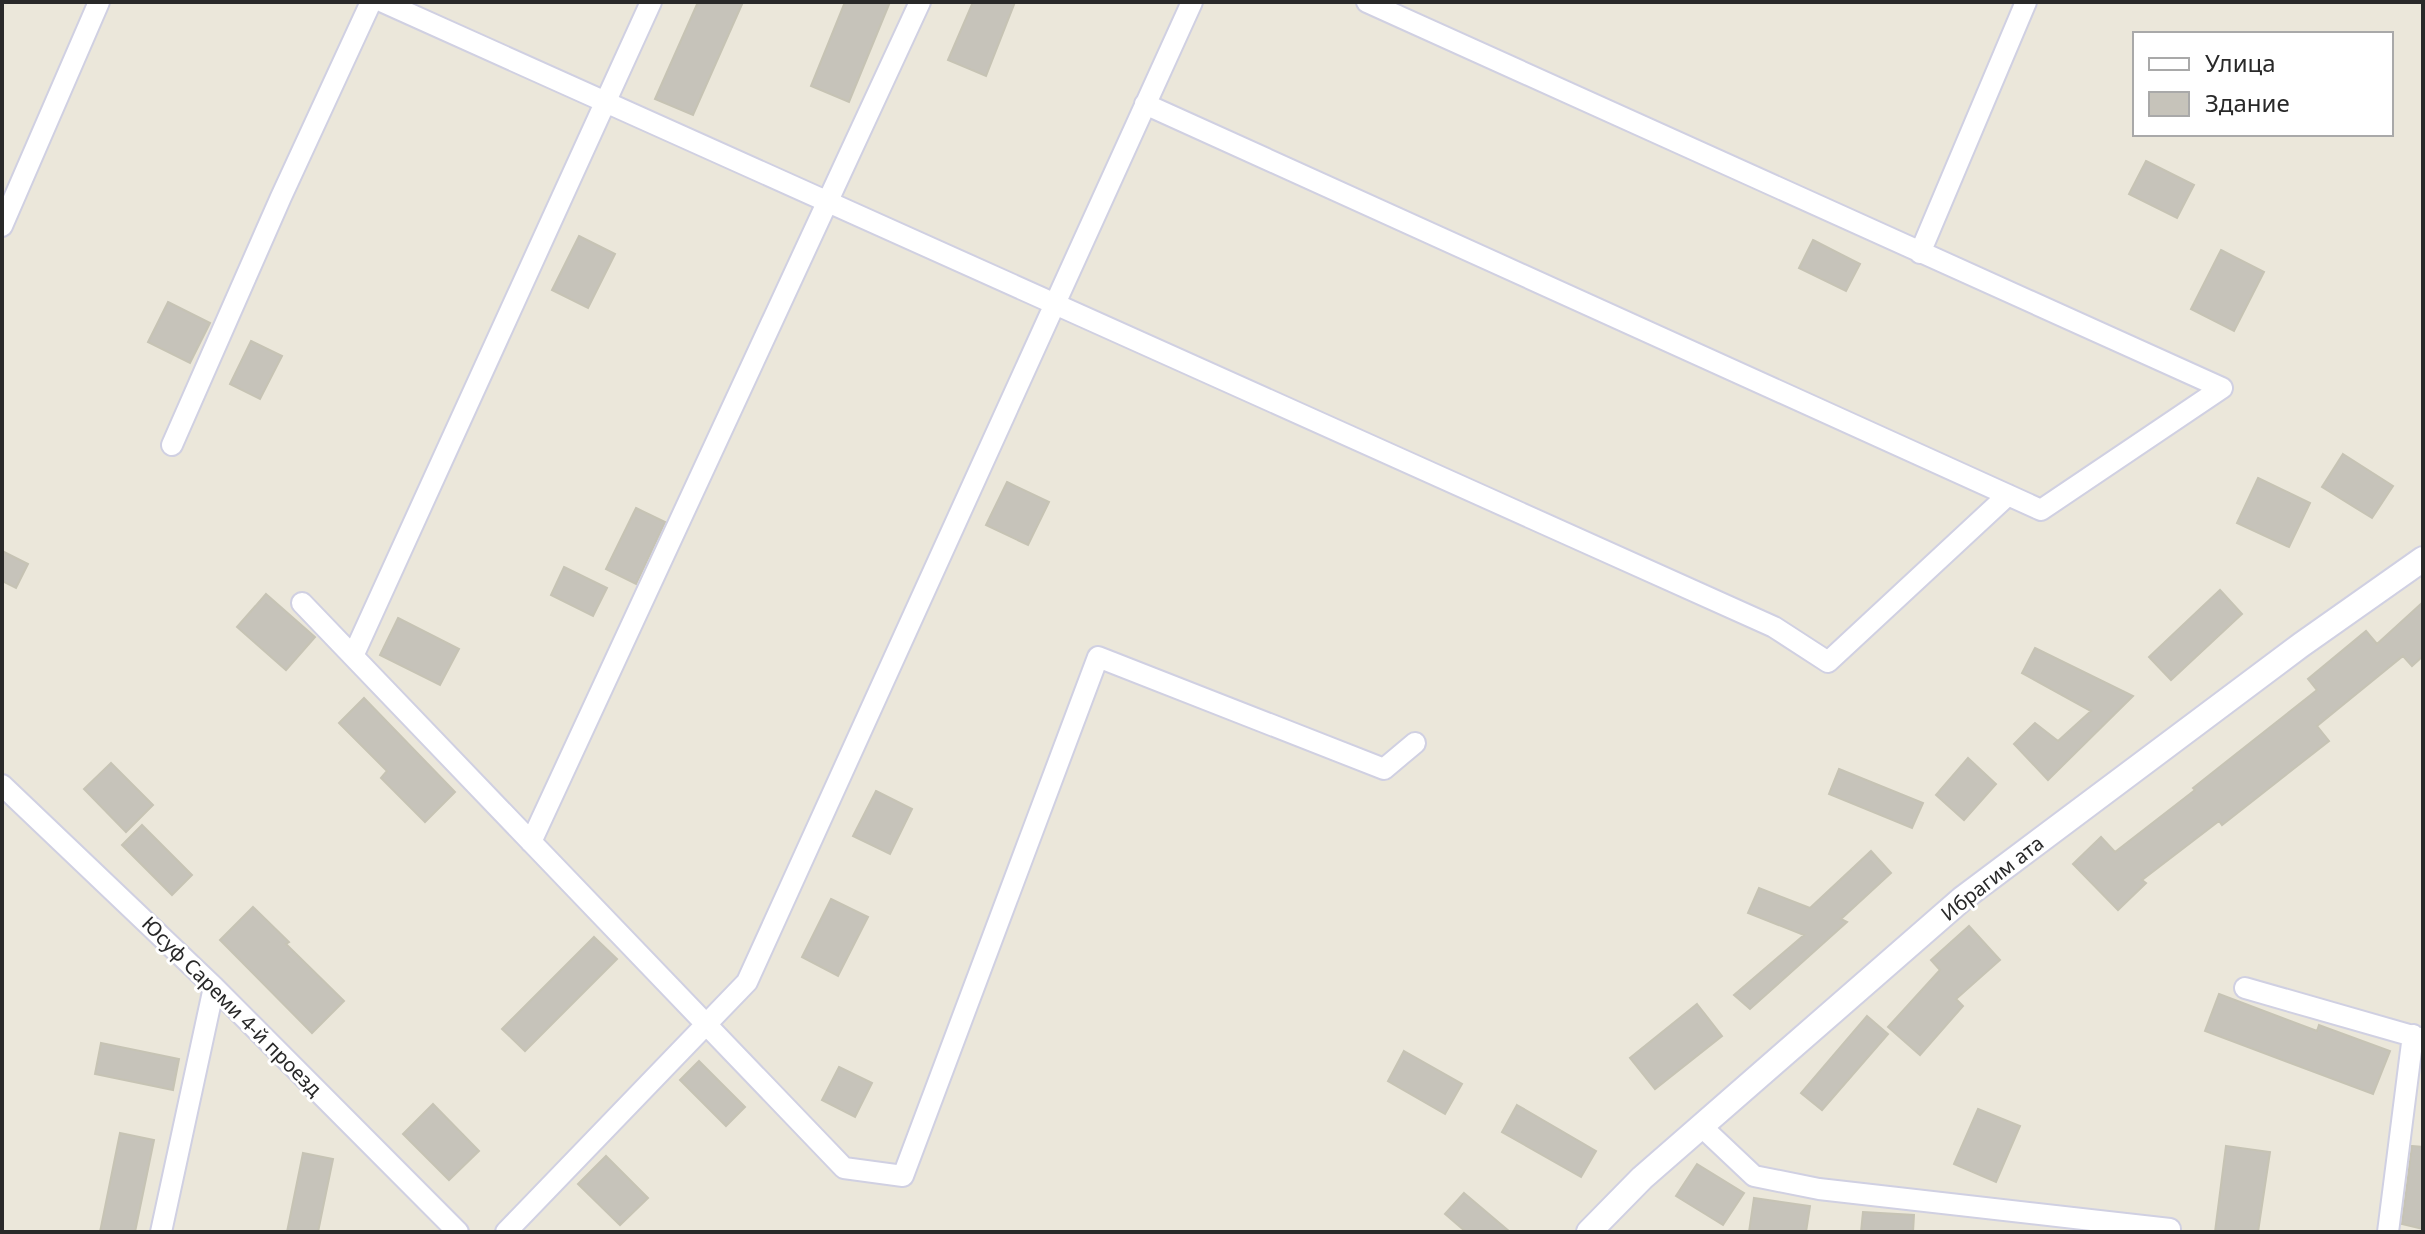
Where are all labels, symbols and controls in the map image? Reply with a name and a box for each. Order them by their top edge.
legend [2133,32,2393,136]
text: Улица [2205,46,2276,79]
text: Здание [2205,86,2290,119]
street label: Ибрагим ата [1935,829,2049,927]
street label: Юсуф Сареми 4-й проезд [136,910,328,1102]

